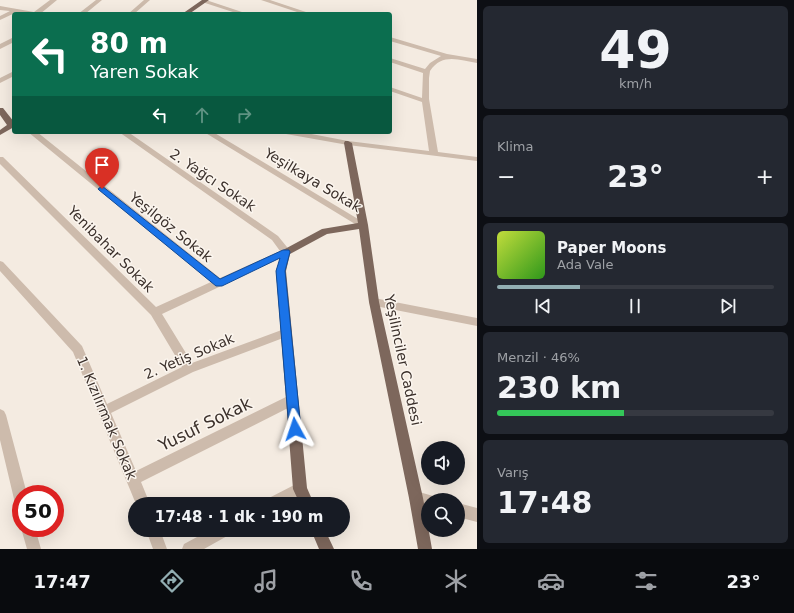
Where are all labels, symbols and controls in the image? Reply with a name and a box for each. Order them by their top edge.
text: 49 [599,20,672,80]
text: 80 m [90,27,168,60]
icon: left [24,28,76,80]
text: Yaren Sokak [90,61,199,82]
text: km/h [619,76,652,91]
icon: left [149,104,171,126]
icon: ahead [191,104,213,126]
icon: right [233,104,255,126]
text: Klima [497,139,533,154]
street label: Yeşilkaya Sokak [261,144,365,216]
street label: 2. Yağcı Sokak [167,145,260,215]
pin [85,148,119,189]
icon: arrive [91,154,113,176]
text: 23° [607,159,664,194]
text: − [497,164,515,189]
text: + [756,164,774,189]
street label: Yeşilgöz Sokak [126,188,216,266]
street label: Yenibahar Sokak [64,202,158,296]
text: Paper Moons [557,239,666,257]
text: Ada Vale [557,257,613,272]
street label: Yeşilinciler Caddesi [381,292,425,427]
icon: previous [532,295,554,317]
icon: pause [624,295,646,317]
icon: next [717,295,739,317]
street label: 2. Yetiş Sokak [142,329,237,382]
text: Menzil · 46% [497,350,580,365]
street label: 1. Kızılırmak Sokak [74,354,141,483]
text: 230 km [497,370,621,405]
street label: Yusuf Sokak [154,393,255,456]
position arrow [274,408,316,450]
map controls [421,441,465,537]
button: sound [421,441,465,485]
text: Varış [497,465,529,480]
speed limit sign: 50 [12,485,64,537]
text: 17:48 [497,485,593,520]
button: search [421,493,465,537]
text: 17:48 · 1 dk · 190 m [155,508,323,526]
icon: directions [158,567,186,595]
icon: music [252,567,280,595]
icon: phone [347,567,375,595]
icon: climate [442,567,470,595]
icon: car [537,567,565,595]
icon: filters [632,567,660,595]
text: 17:47 [33,571,91,592]
text: 23° [727,571,761,592]

